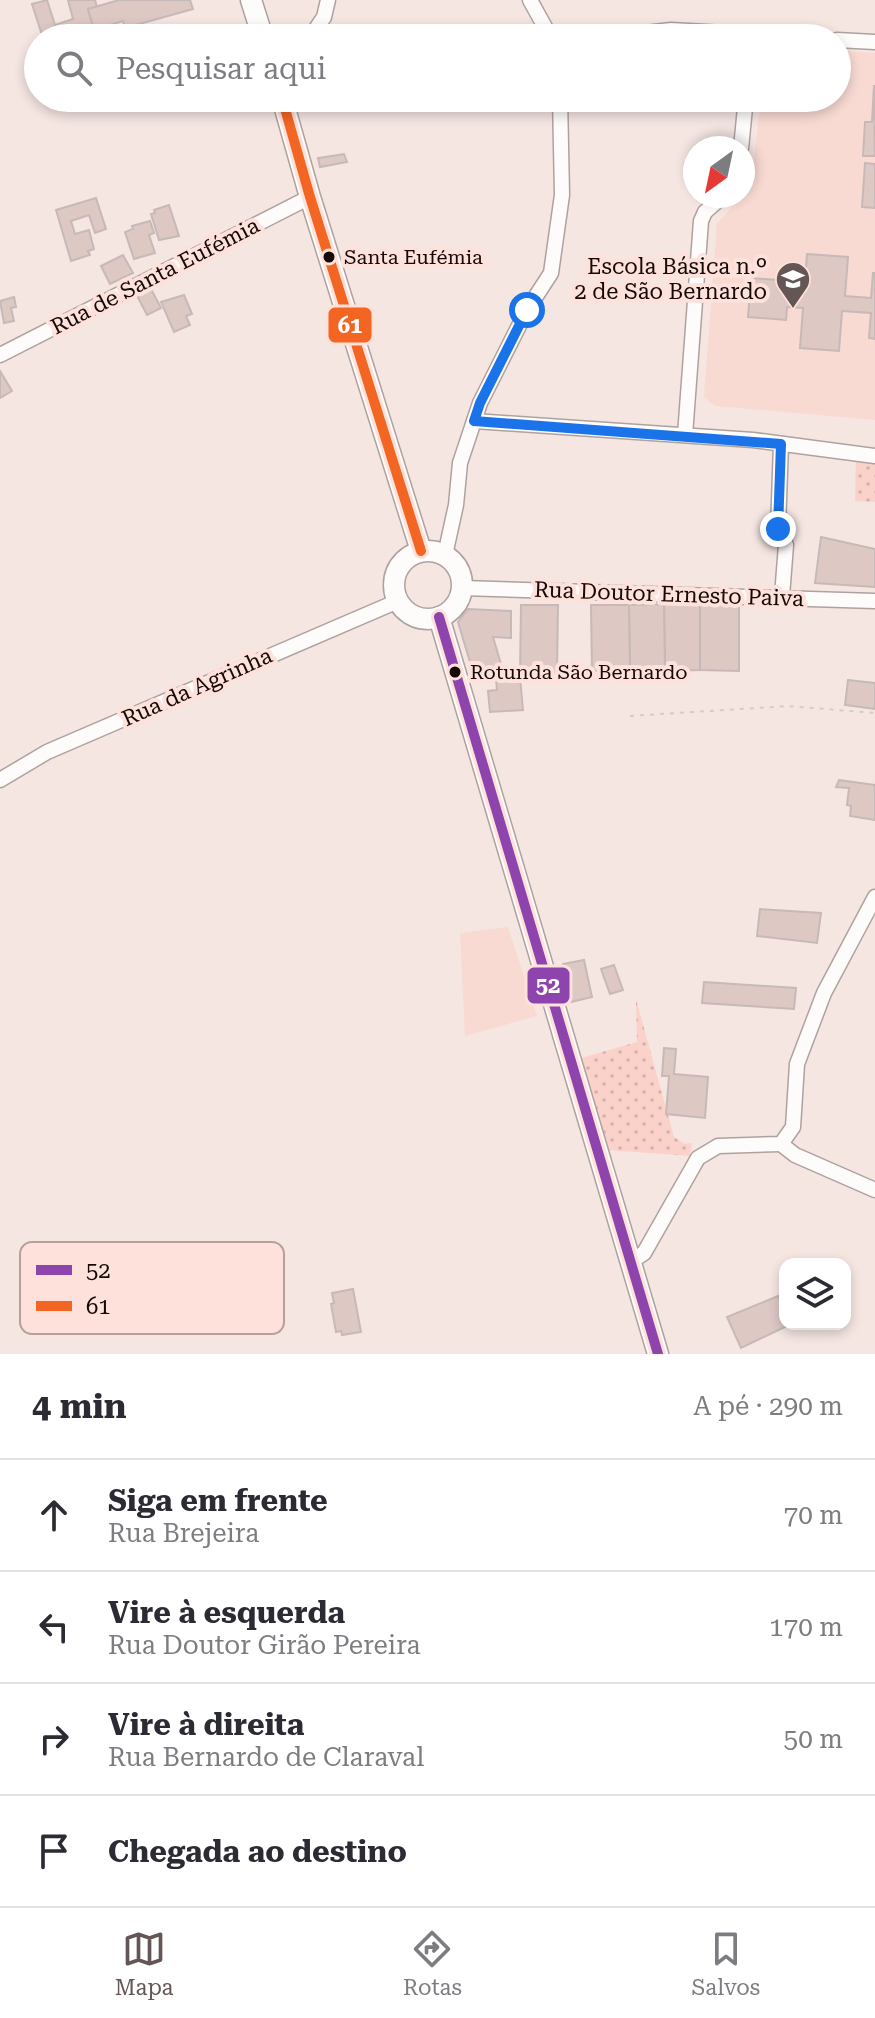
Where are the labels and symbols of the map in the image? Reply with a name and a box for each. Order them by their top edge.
north arrow [683,136,755,208]
street label: Rua de Santa Eufémia [47,212,263,339]
place label: Santa Eufémia [344,245,483,269]
marker: Santa Eufémia [321,249,337,265]
place label: Escola Básica n.º 2 de São Bernardo [574,254,767,304]
school or university icon: Escola Básica n.º 2 de São Bernardo [774,260,812,310]
route start [509,292,545,328]
line badge: 61 [327,306,373,344]
text: 61 [338,313,362,338]
route end [760,511,796,547]
street label: Rua Doutor Ernesto Paiva [534,577,805,611]
street label: Rua da Agrinha [118,643,276,731]
place label: Rotunda São Bernardo [470,660,688,684]
marker: Rotunda São Bernardo [447,664,463,680]
line badge: 52 [526,966,571,1005]
text: 52 [536,973,560,998]
legend [20,1242,284,1334]
text: 52 [86,1258,111,1283]
text: 61 [86,1294,111,1319]

